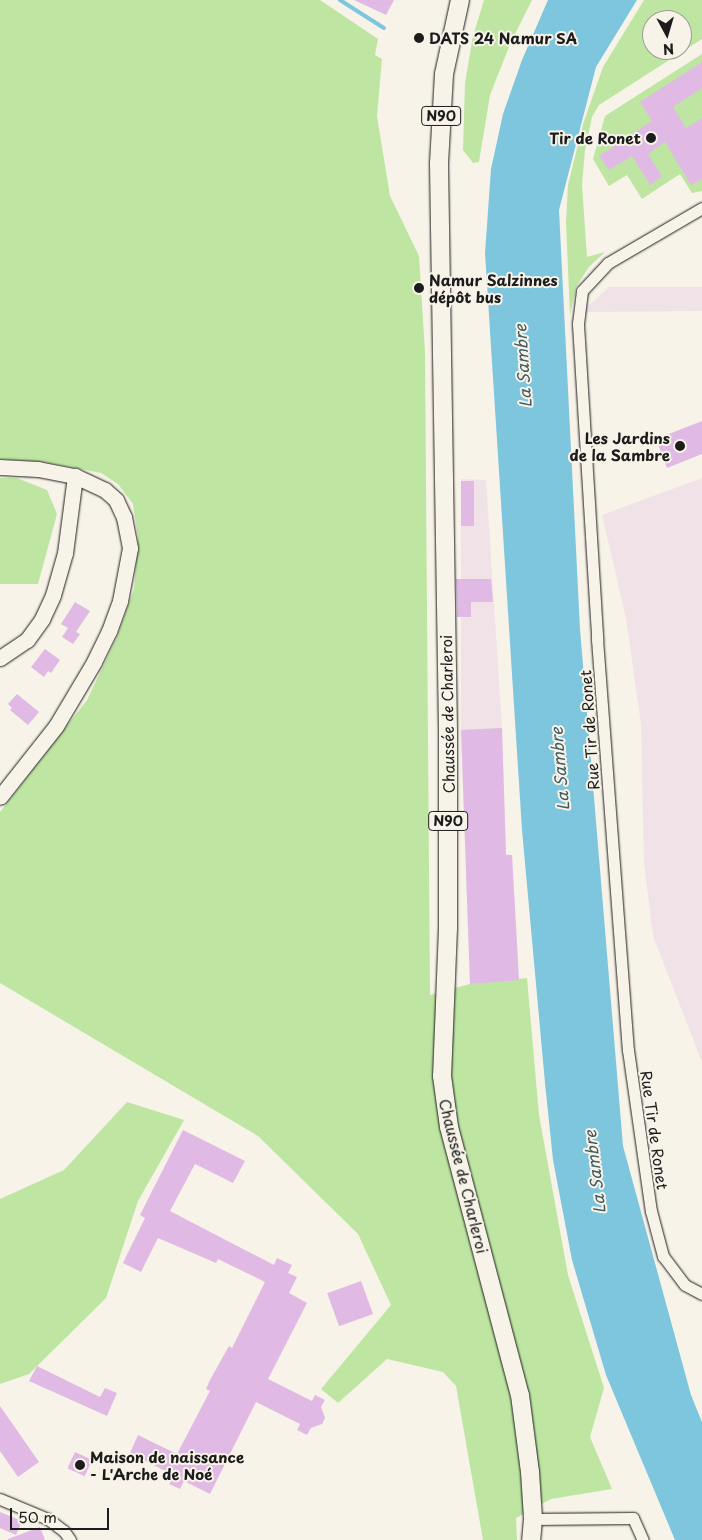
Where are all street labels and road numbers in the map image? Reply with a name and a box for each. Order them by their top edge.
road number: N90 [421,104,461,128]
street label: Chaussée de Charleroi [437,633,457,795]
street label: Rue Tir de Ronet [576,669,602,791]
road number: N90 [428,809,468,832]
street label: Rue Tir de Ronet [638,1068,672,1192]
street label: Chaussée de Charleroi [436,1096,492,1256]

